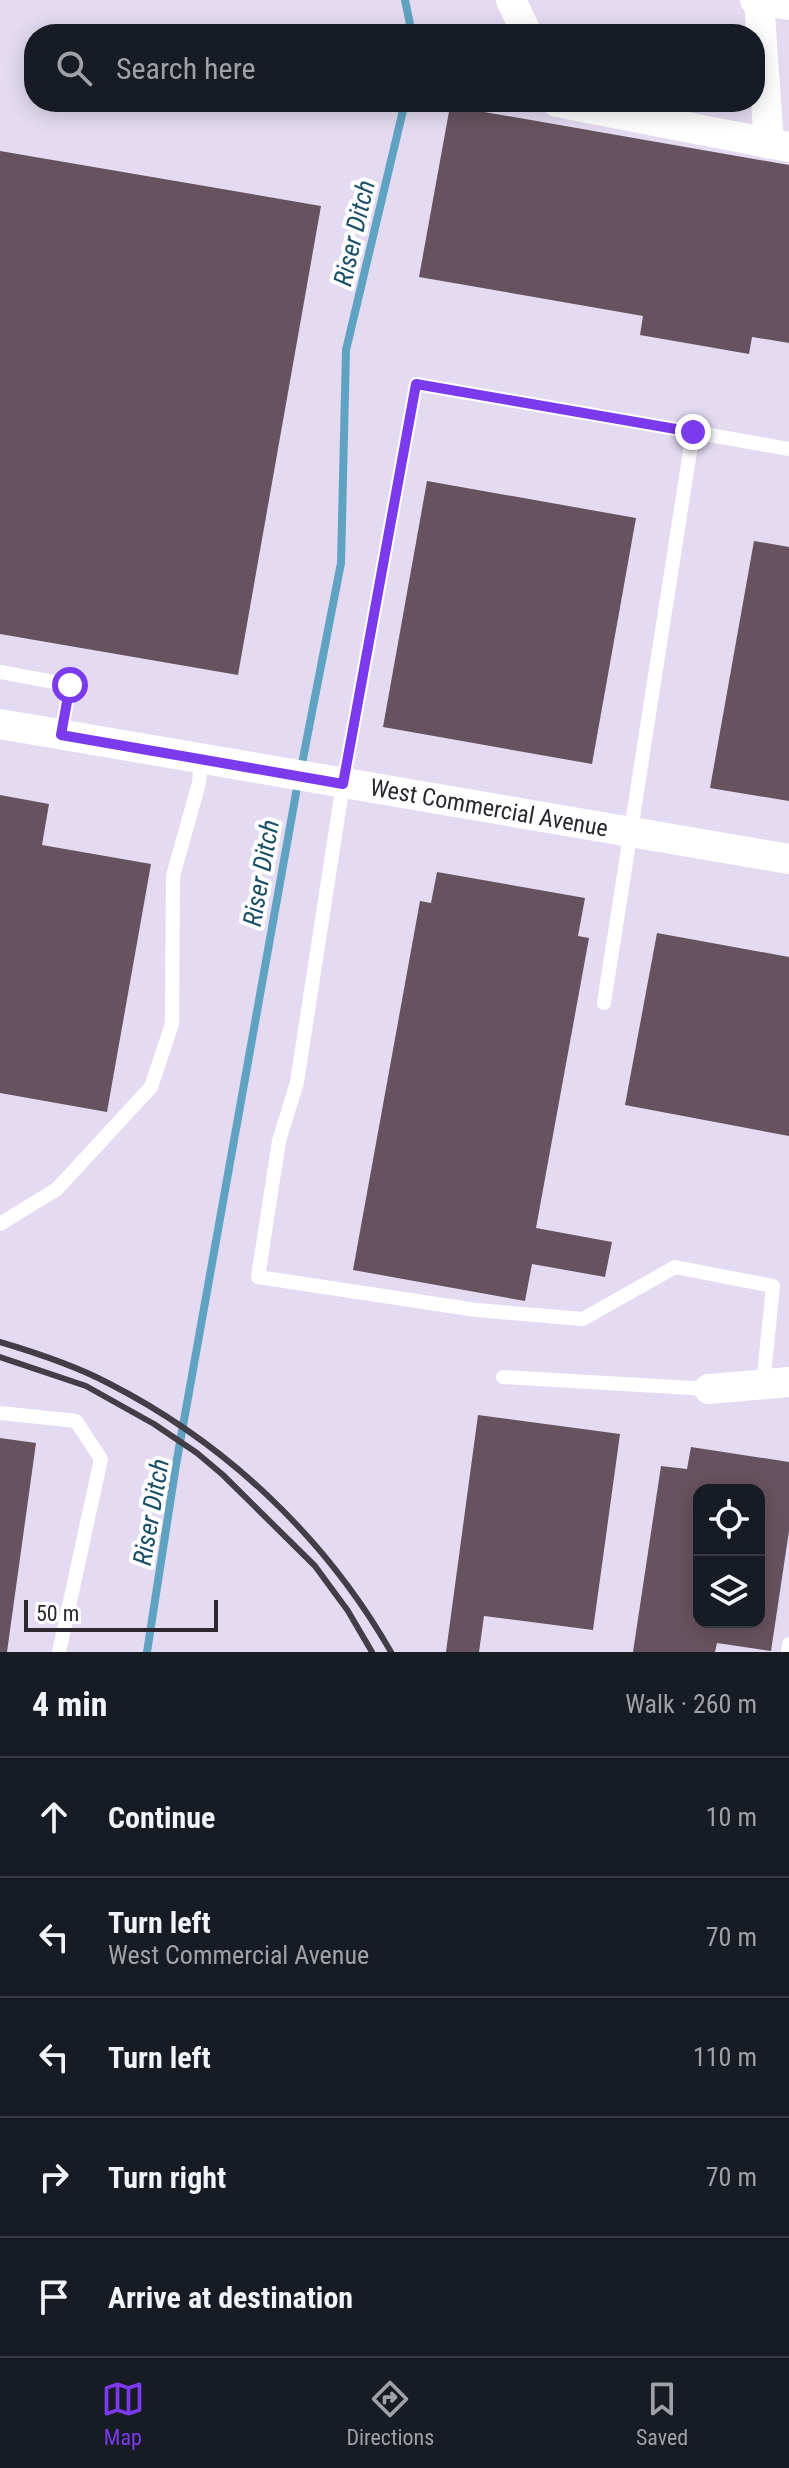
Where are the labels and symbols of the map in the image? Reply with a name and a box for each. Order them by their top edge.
water label: Riser Ditch [327,177,381,289]
route end [675,414,711,450]
route start [52,667,88,703]
street label: West Commercial Avenue [368,773,610,843]
water label: Riser Ditch [237,817,285,929]
water label: Riser Ditch [127,1456,175,1568]
scale bar [24,1596,218,1632]

